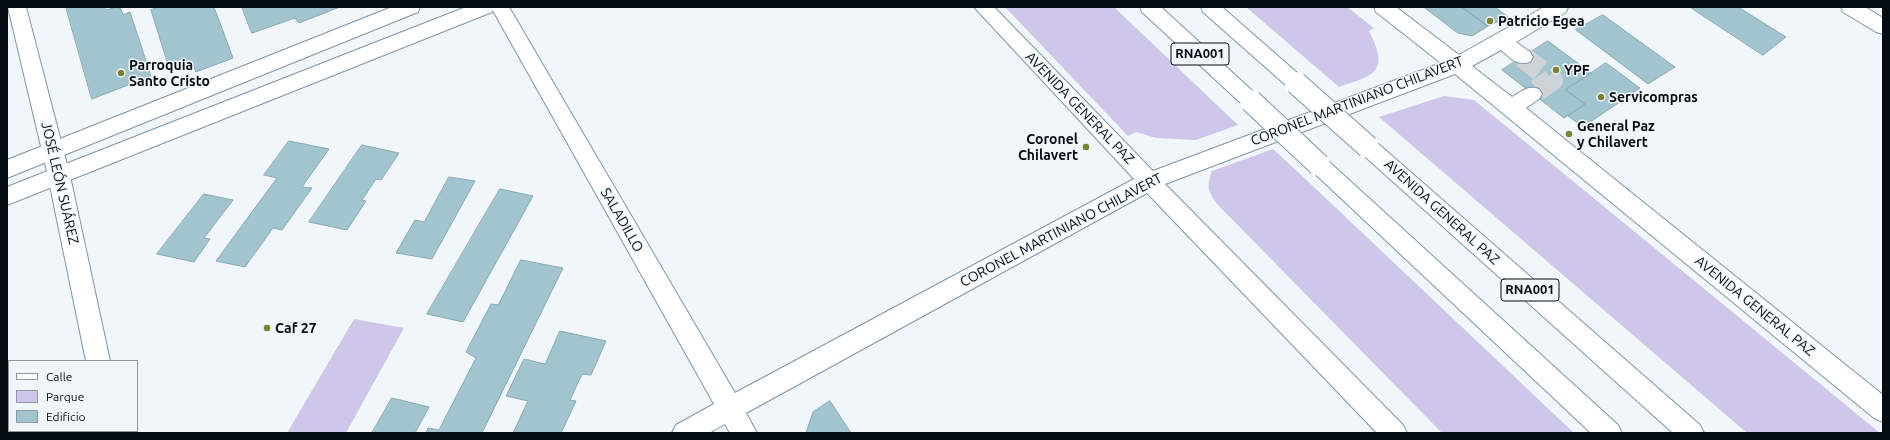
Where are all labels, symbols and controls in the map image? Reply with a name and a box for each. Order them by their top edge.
place label: Patricio Egea [1498,13,1584,29]
marker: Patricio Egea [1485,16,1495,26]
road number: RNA001 [1171,43,1229,65]
street label: AVENIDA GENERAL PAZ [1022,48,1138,168]
street label: CORONEL MARTINIANO CHILAVERT [1248,53,1466,149]
place label: Parroquia Santo Cristo [129,57,210,90]
place label: YPF [1564,62,1590,78]
marker: YPF [1551,65,1561,75]
marker: Parroquia Santo Cristo [116,68,126,78]
place label: Servicompras [1609,89,1698,105]
marker: Servicompras [1596,92,1606,102]
place label: General Paz y Chilavert [1577,118,1655,150]
street label: JOSÉ LEÓN SUÁREZ [38,120,82,246]
marker: General Paz y Chilavert [1564,129,1574,139]
place label: Coronel Chilavert [1018,131,1078,164]
marker: Coronel Chilavert [1081,142,1091,152]
street label: AVENIDA GENERAL PAZ [1381,156,1503,268]
street label: CORONEL MARTINIANO CHILAVERT [957,169,1165,291]
street label: SALADILLO [597,185,647,255]
street label: AVENIDA GENERAL PAZ [1692,252,1818,360]
road number: RNA001 [1501,279,1559,301]
place label: Caf 27 [275,320,317,336]
marker: Caf 27 [262,323,272,333]
legend [8,360,138,432]
text: Calle [46,370,72,383]
text: Parque [46,390,84,403]
text: Edificio [46,410,86,423]

